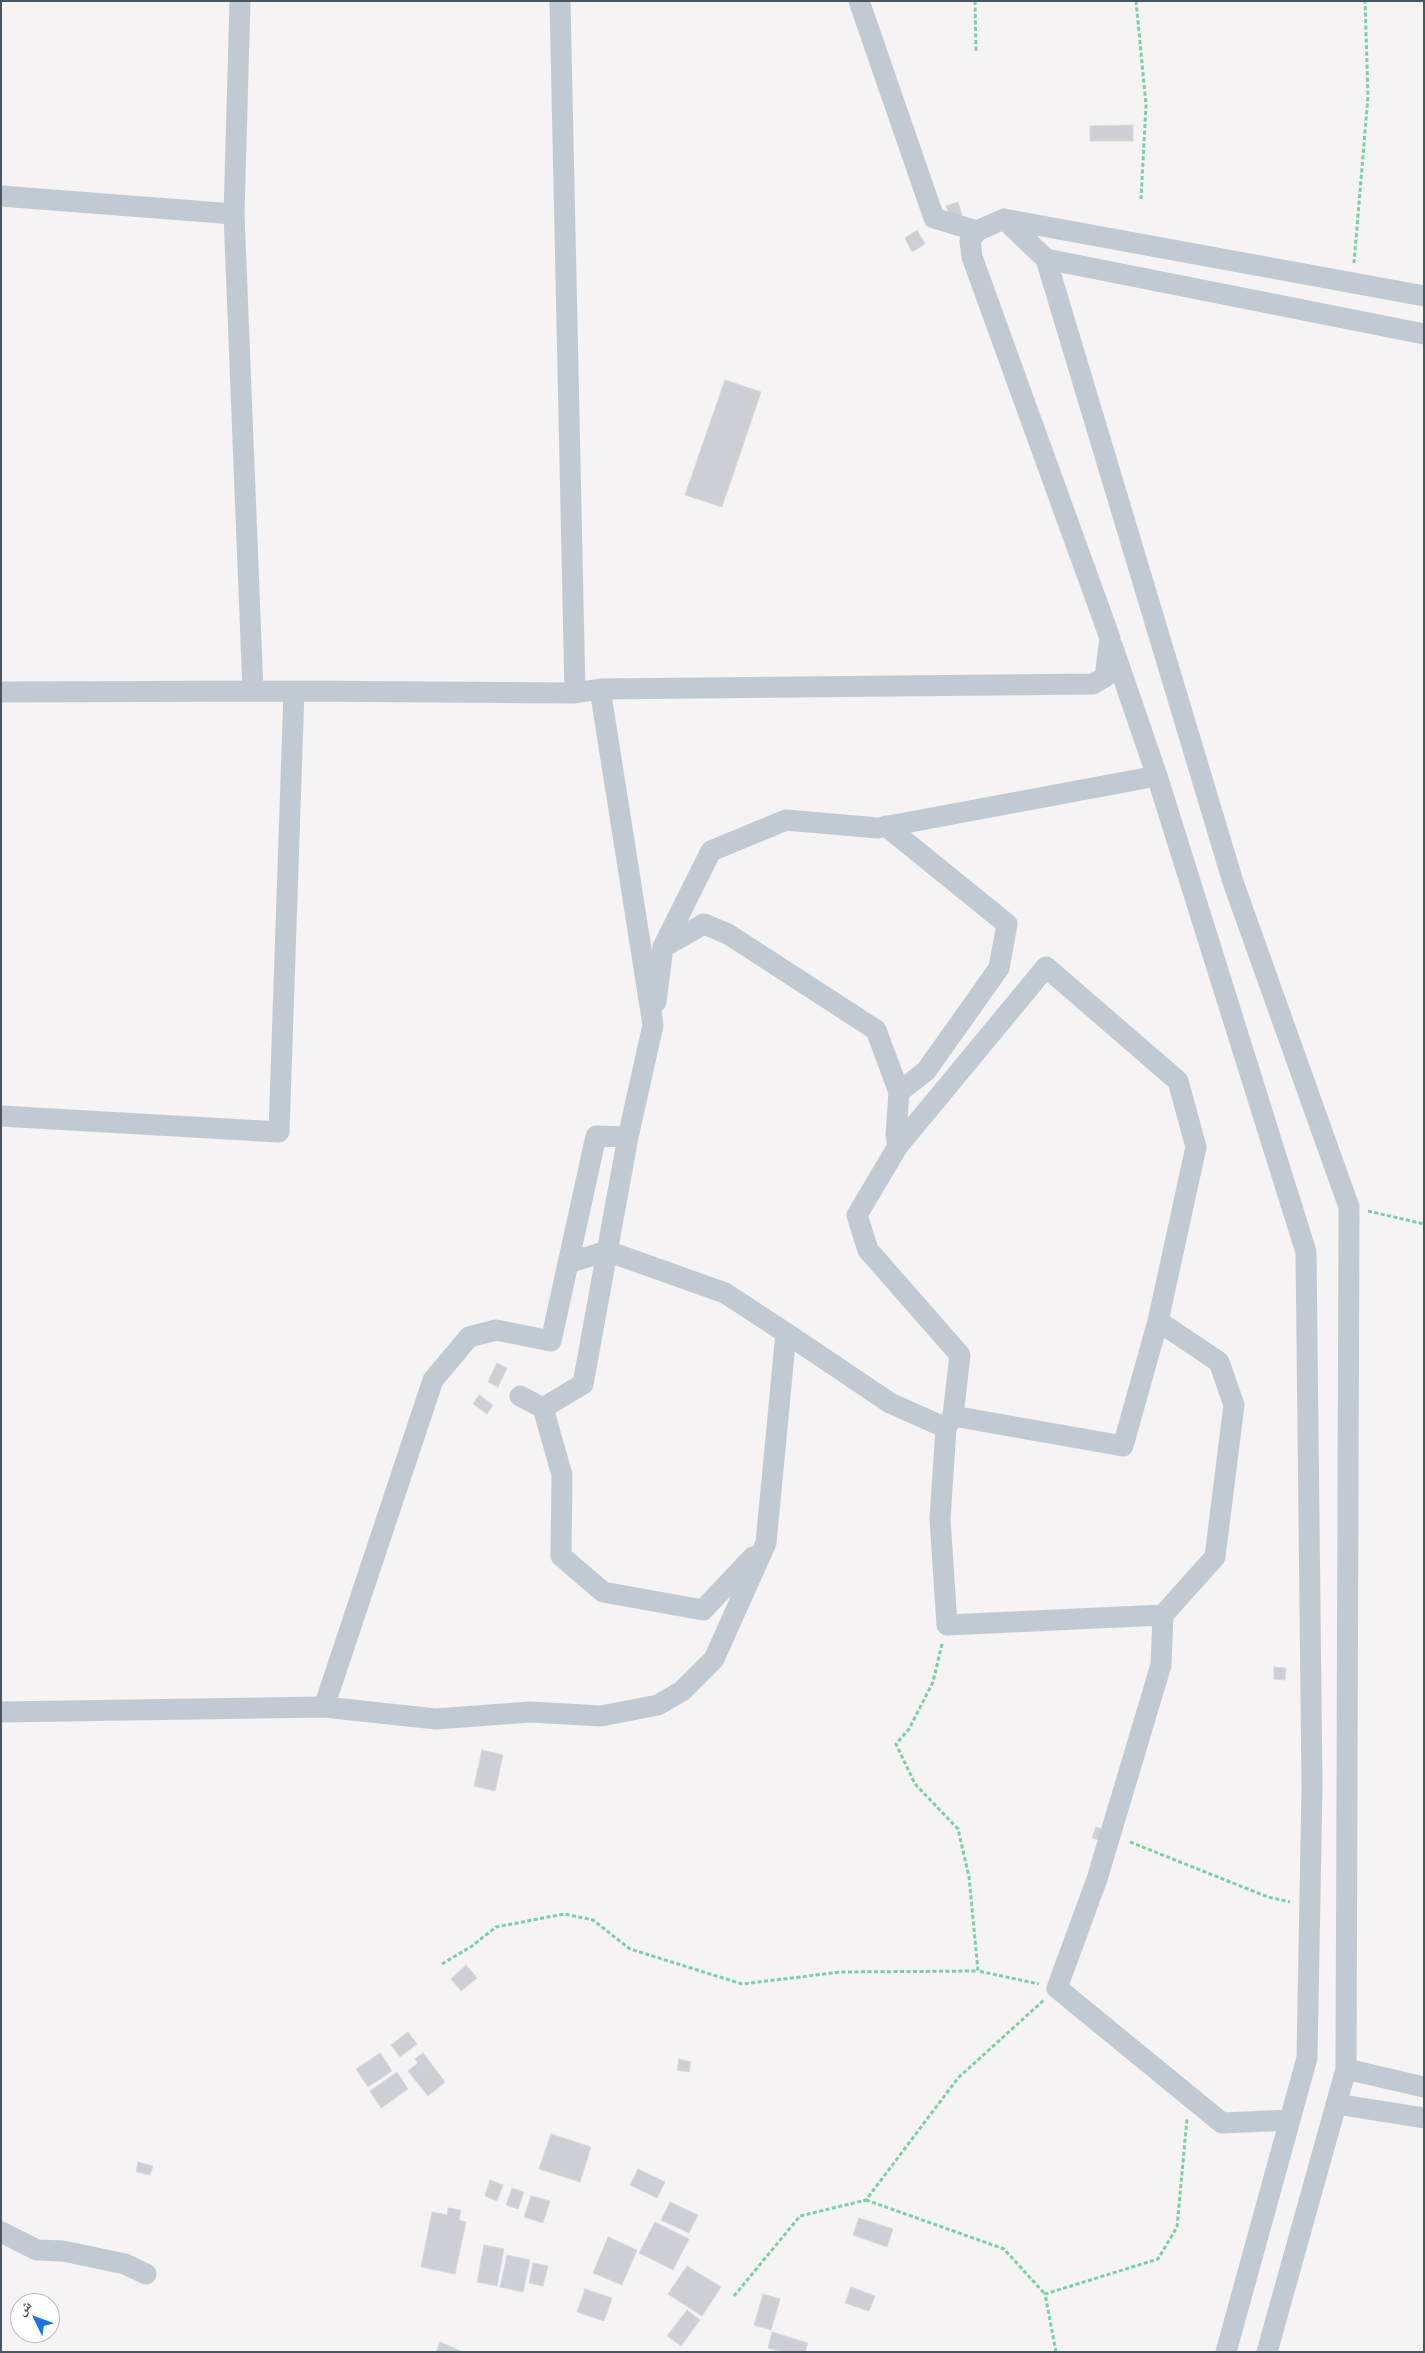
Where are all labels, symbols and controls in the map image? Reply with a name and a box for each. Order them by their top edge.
north arrow [10,2293,60,2343]
text: ش [13,2297,36,2320]

